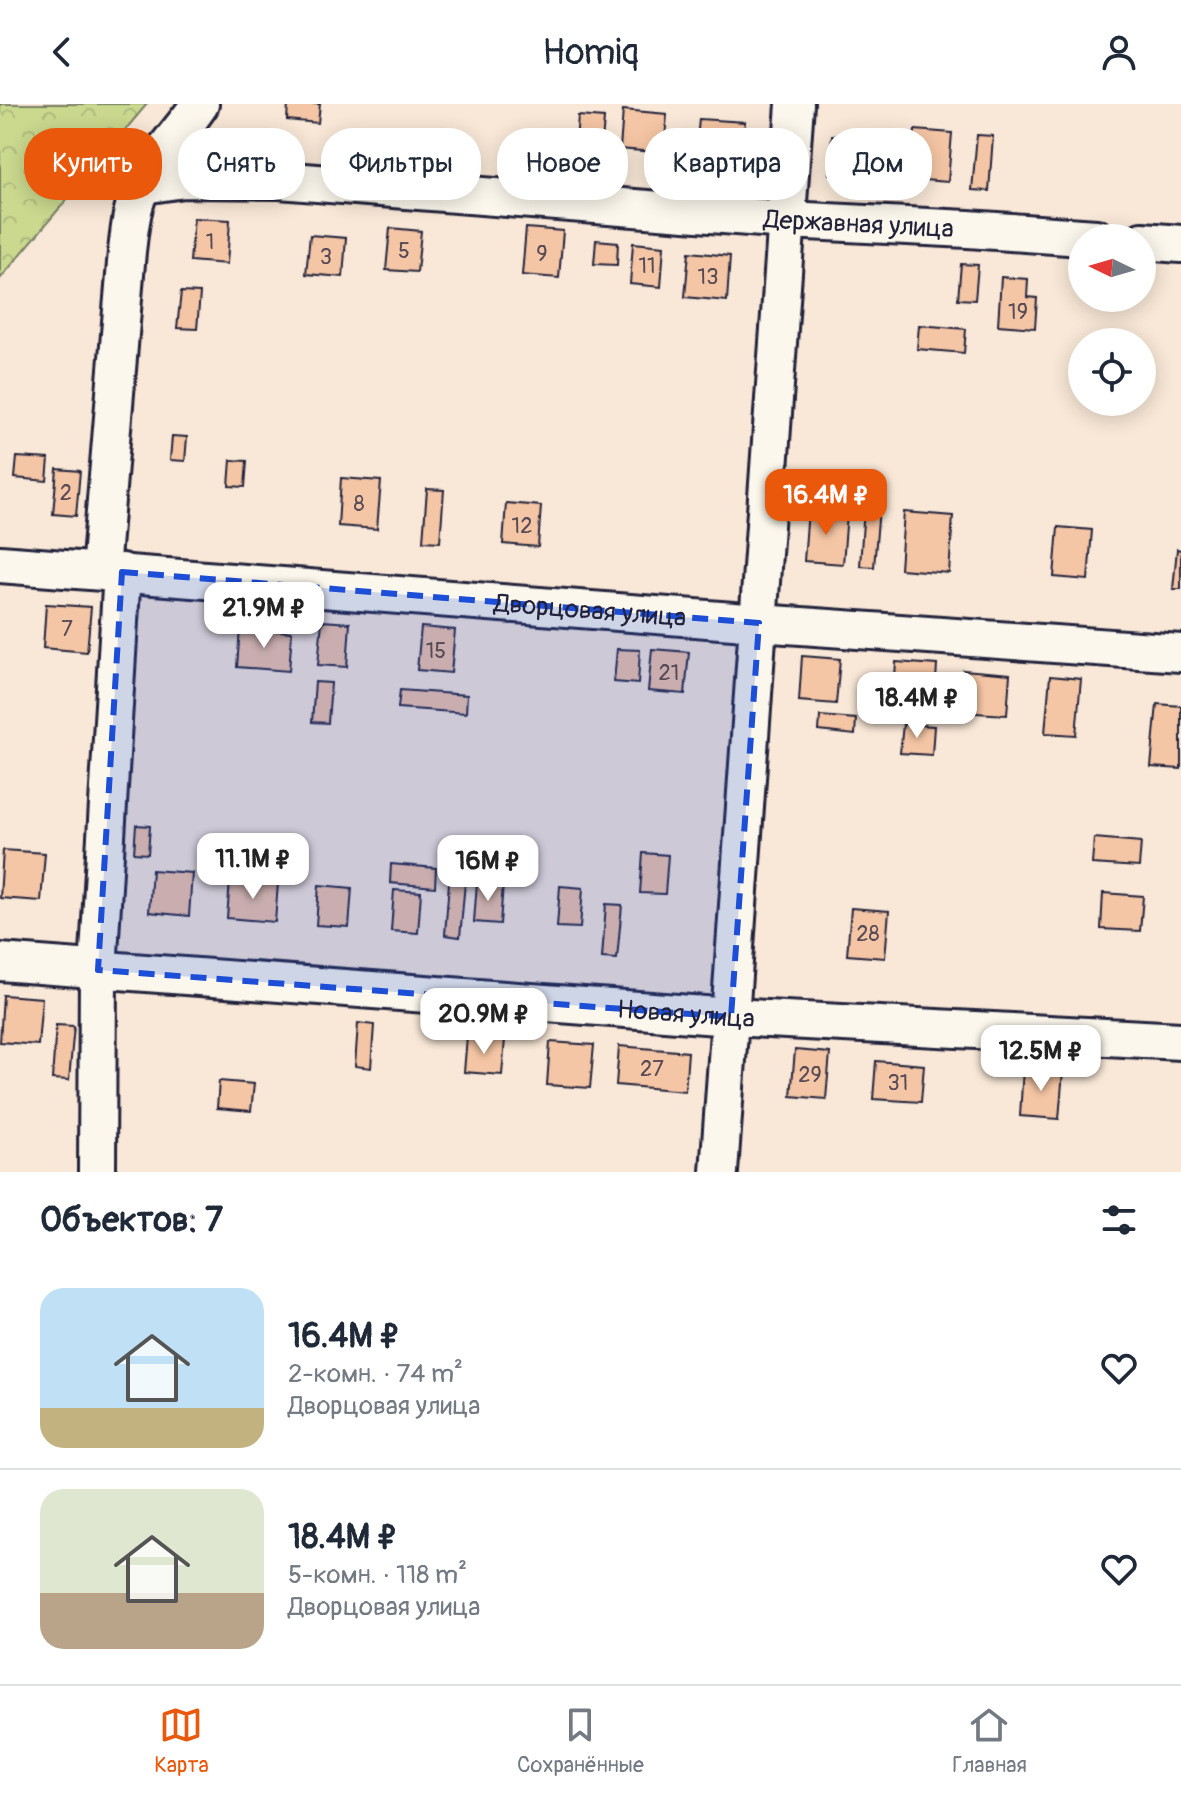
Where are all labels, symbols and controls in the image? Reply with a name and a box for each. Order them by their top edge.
icon: back [40,30,84,74]
text: Homiq [542,30,639,75]
icon: person [1097,30,1141,74]
chip: Купить [24,128,162,200]
chip: Снять [178,128,305,200]
chip: Фильтры [321,128,481,200]
chip: Новое [497,128,628,200]
chip: Квартира [644,128,809,200]
chip: Дом [825,128,932,200]
street label: Державная улица [762,203,955,245]
north arrow [1068,224,1156,312]
map controls [1068,224,1156,416]
house number: 1 [206,228,214,256]
house number: 5 [398,237,410,265]
house number: 9 [536,240,548,268]
house number: 3 [320,243,332,271]
house number: 11 [638,252,656,280]
house number: 13 [698,263,718,291]
house number: 19 [1008,298,1028,326]
button: locate [1068,328,1156,416]
pin: 16.4M ₽ [752,469,900,537]
house number: 2 [60,479,72,507]
text: 16.4M ₽ [783,479,869,511]
house number: 8 [353,490,365,518]
house number: 12 [512,512,532,540]
pin: 21.9M ₽ [190,582,338,650]
street label: Дворцовая улица [492,587,687,634]
text: 21.9M ₽ [222,592,306,624]
house number: 7 [61,615,73,643]
house number: 15 [426,637,446,665]
house number: 21 [659,659,679,687]
pin: 18.4M ₽ [843,672,991,740]
text: 18.4M ₽ [875,682,959,714]
pin: 11.1M ₽ [179,833,327,901]
pin: 16M ₽ [432,835,544,903]
text: 11.1M ₽ [215,843,291,875]
text: 16M ₽ [455,845,521,877]
house number: 28 [856,920,880,948]
pin: 20.9M ₽ [410,988,558,1056]
street label: Новая улица [616,993,756,1035]
text: 20.9M ₽ [438,998,530,1030]
pin: 12.5M ₽ [967,1025,1115,1093]
text: 12.5M ₽ [999,1035,1083,1067]
house number: 27 [640,1055,664,1083]
house number: 29 [798,1061,822,1089]
house number: 31 [888,1069,908,1097]
icon: filters [1097,1198,1141,1242]
text: Объектов: 7 [40,1199,223,1242]
text: 16.4M ₽ [288,1315,401,1358]
icon: home [104,1320,200,1416]
icon: heart [1097,1346,1141,1390]
text: 2-комн. · 74 m² [288,1358,463,1390]
text: Дворцовая улица [288,1390,480,1422]
text: 18.4M ₽ [288,1516,398,1559]
icon: home [104,1521,200,1617]
icon: heart [1097,1547,1141,1591]
text: 5-комн. · 118 m² [288,1559,467,1591]
text: Дворцовая улица [288,1591,480,1623]
tab: Карта [154,1703,209,1779]
tab: Сохранённые [517,1703,644,1779]
tab: Главная [952,1703,1027,1779]

